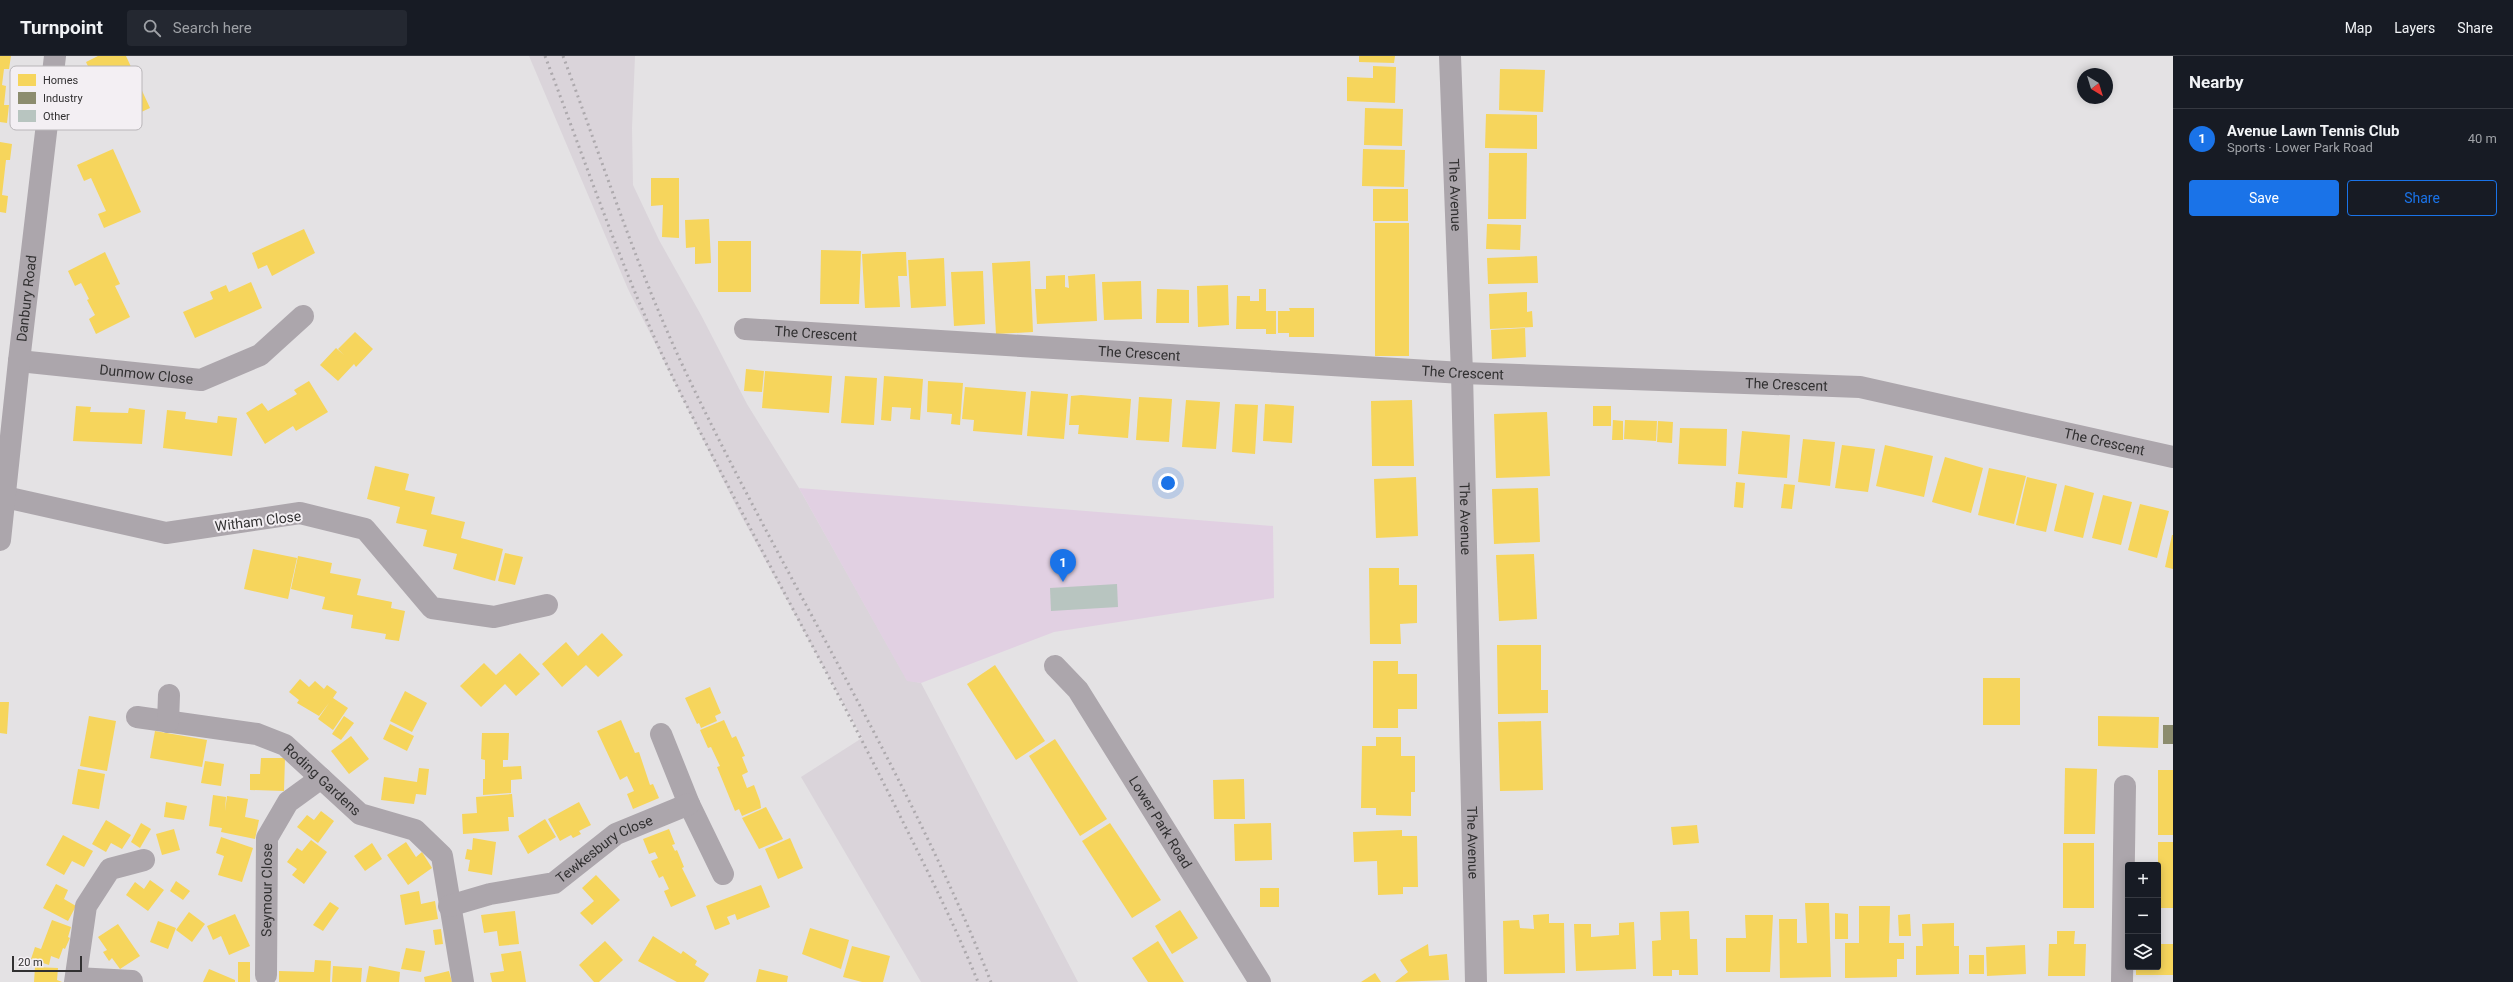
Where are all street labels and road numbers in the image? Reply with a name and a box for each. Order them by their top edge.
street label: The Avenue [1446,158,1465,232]
street label: Danbury Road [13,254,39,343]
street label: The Crescent [774,323,858,344]
street label: The Crescent [1098,343,1181,364]
street label: Dunmow Close [99,361,194,387]
street label: The Crescent [1421,363,1505,382]
street label: The Crescent [1745,375,1828,394]
street label: The Crescent [2062,425,2147,459]
street label: The Avenue [1457,482,1474,555]
street label: Witham Close [214,508,302,534]
street label: Roding Gardens [280,740,364,819]
street label: Lower Park Road [1126,773,1195,871]
street label: The Avenue [1464,806,1482,879]
street label: Tewkesbury Close [553,812,655,886]
street label: Seymour Close [258,843,275,937]

